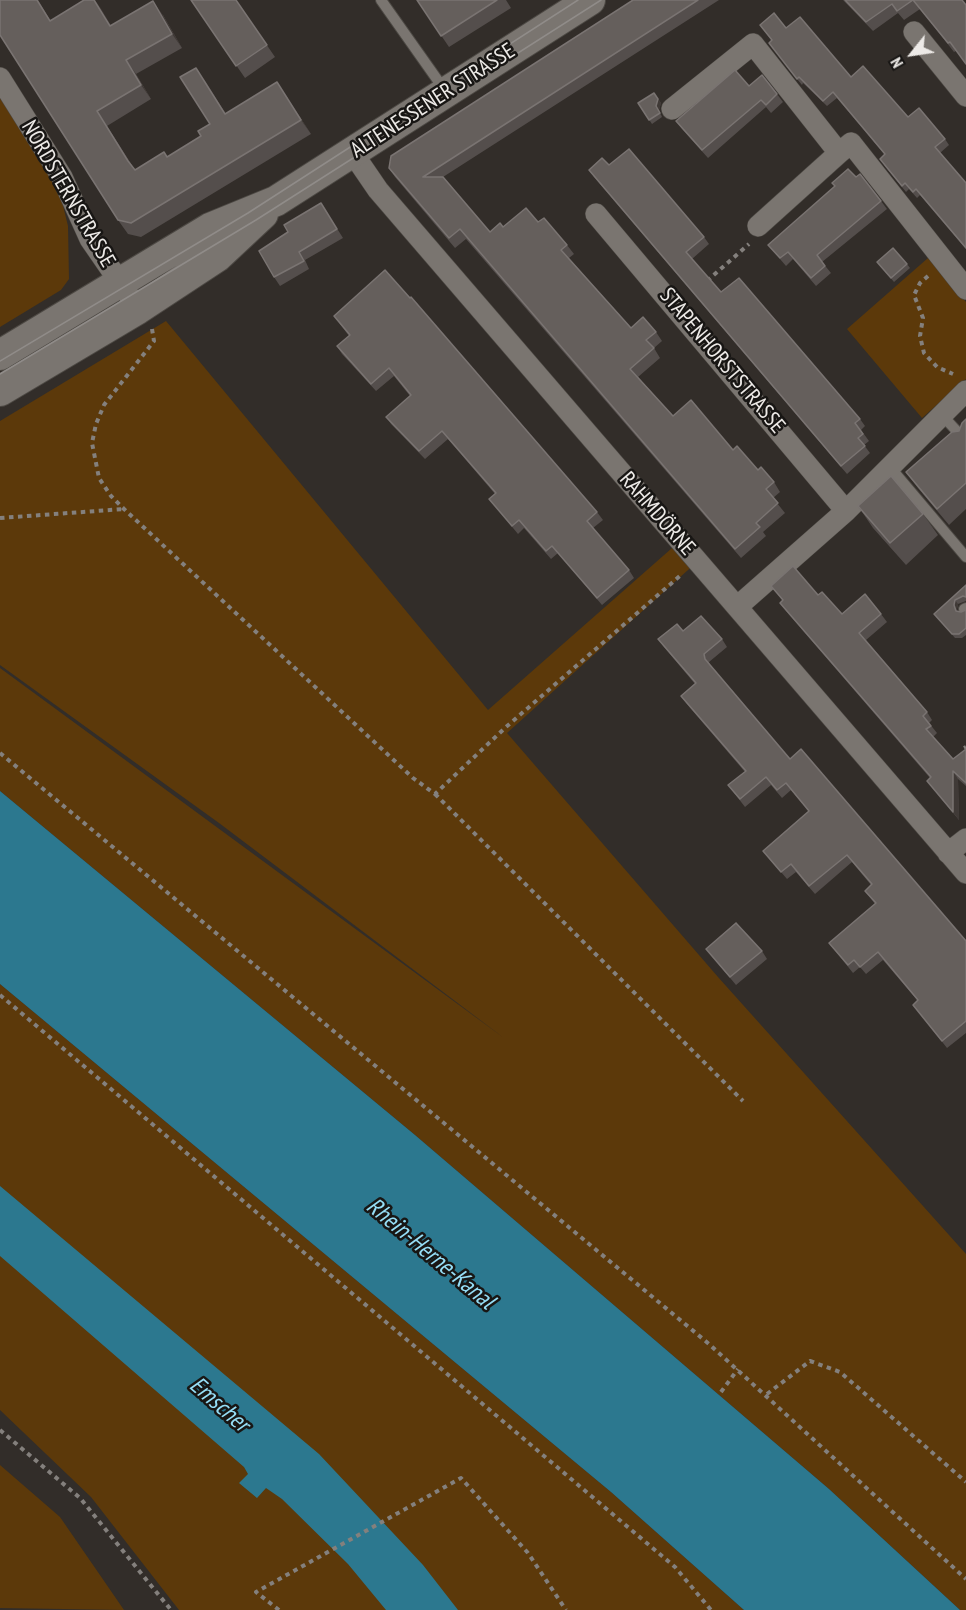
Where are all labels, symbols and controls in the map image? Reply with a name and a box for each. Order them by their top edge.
north arrow [882,24,942,84]
street label: ALTENESSENER STRASSE [346,38,520,164]
text: N [886,54,907,72]
street label: NORDSTERNSTRASSE [15,116,121,272]
street label: STAPENHORSTSTRASSE [654,283,790,439]
street label: RAHMDÖRNE [614,467,700,561]
water label: Rhein-Herne-Kanal [360,1192,500,1316]
water label: Emscher [183,1371,255,1439]

